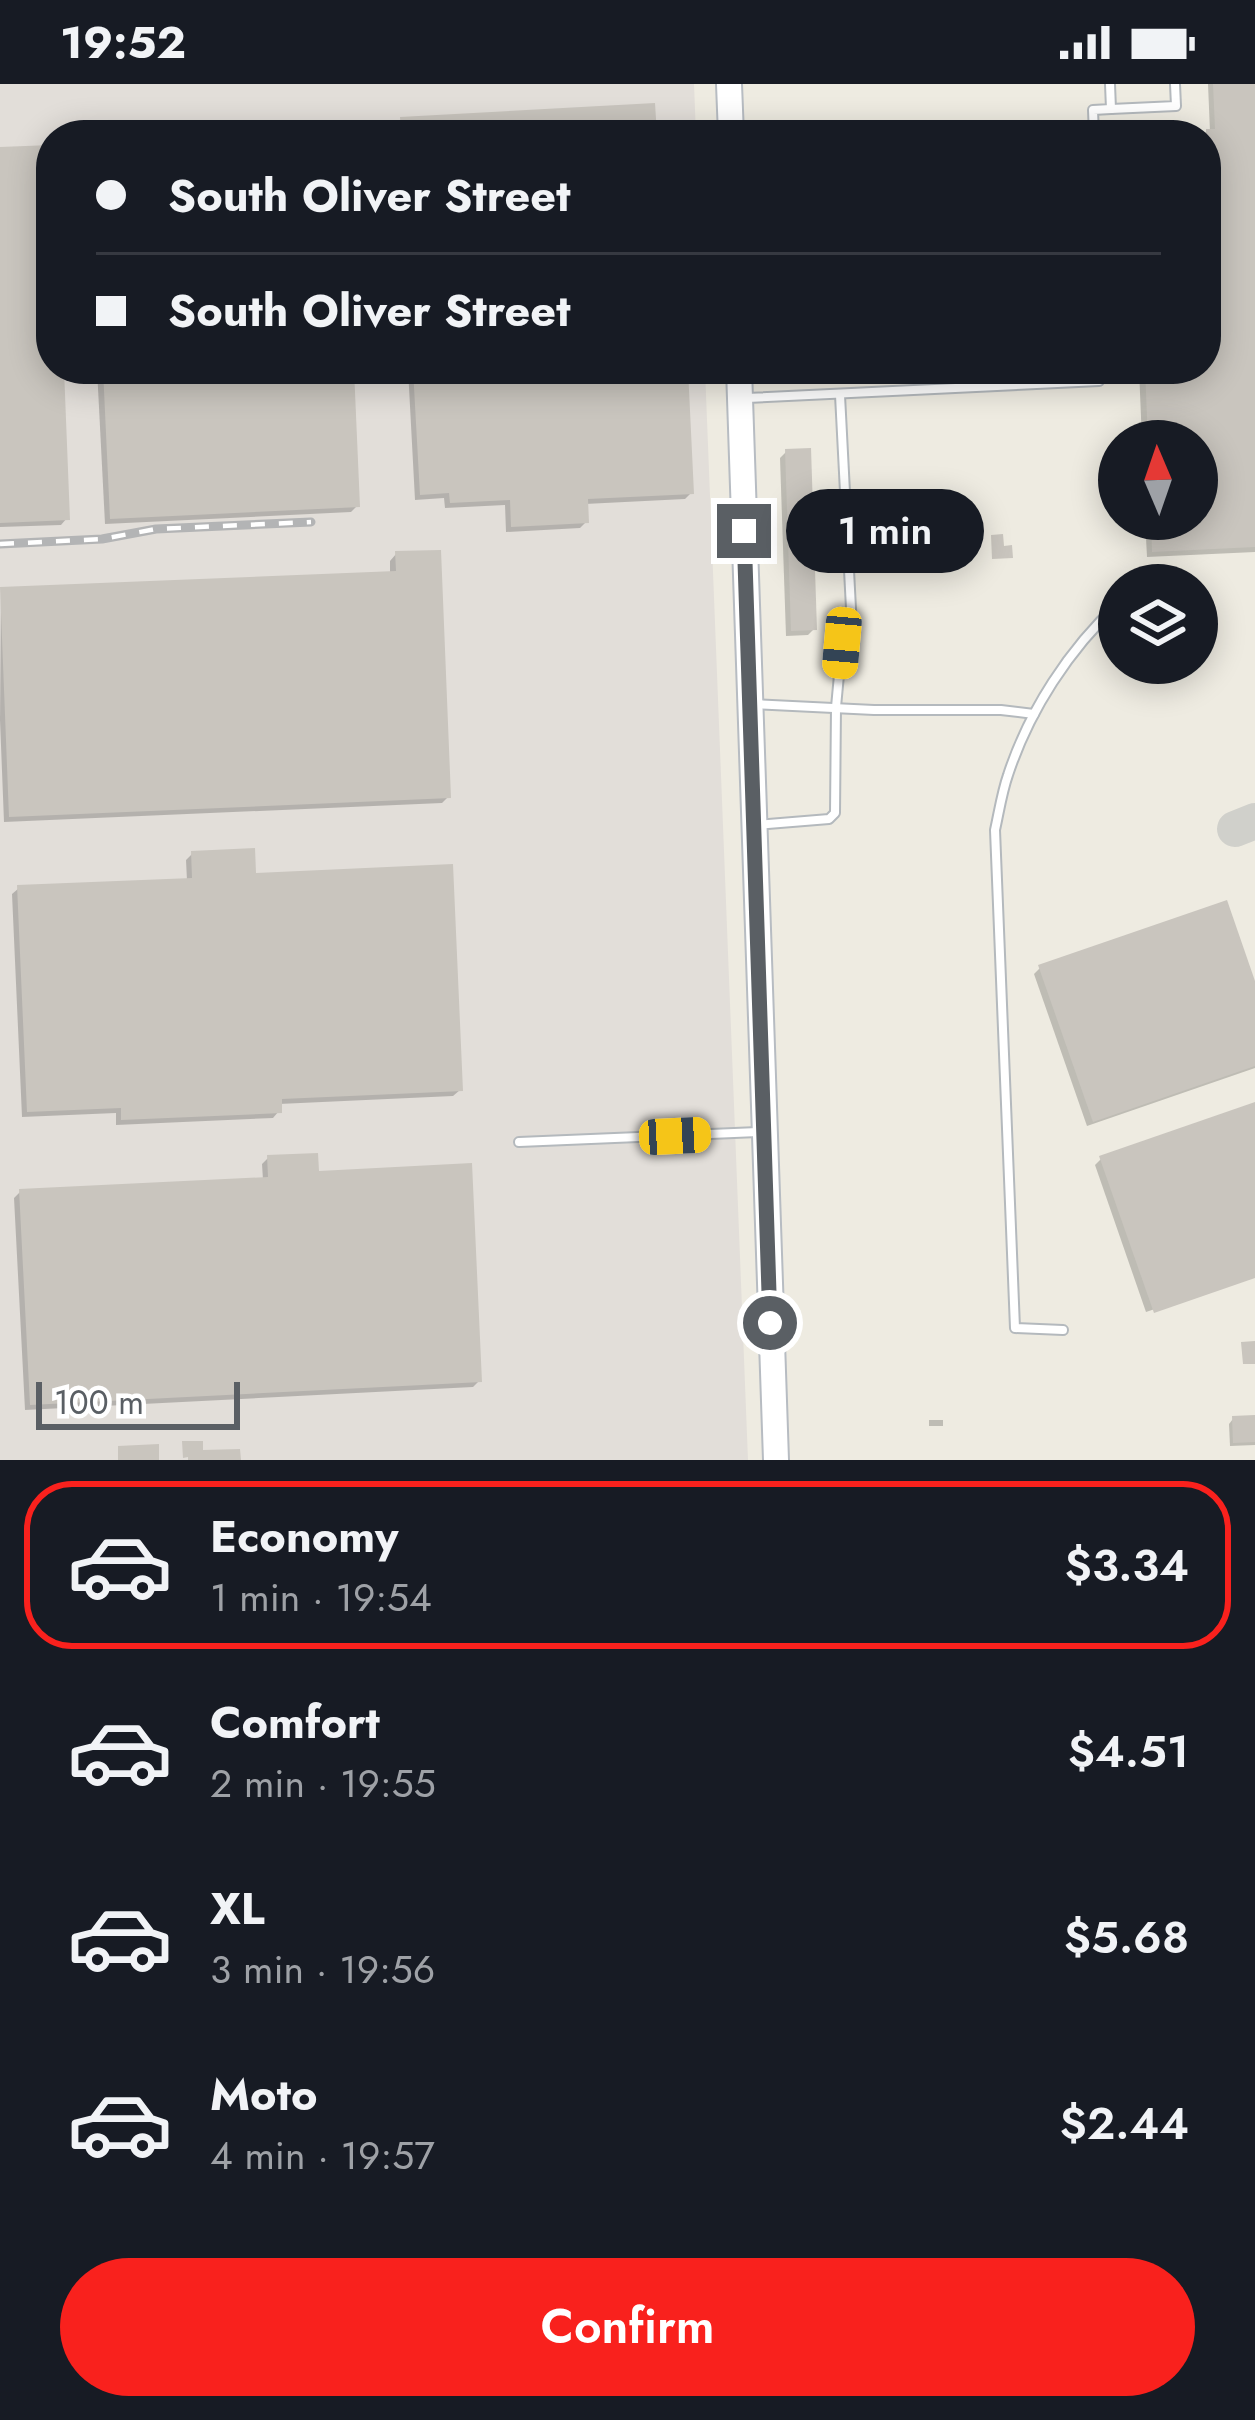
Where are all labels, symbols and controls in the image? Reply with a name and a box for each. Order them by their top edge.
text: 19:52 [60,10,186,75]
text: South Oliver Street [168,163,570,228]
text: South Oliver Street [168,278,570,343]
north arrow [1098,420,1218,540]
map controls [1098,420,1218,684]
callout: 1 min [786,489,984,573]
text: 1 min [838,502,932,559]
route end [717,504,771,558]
button: layers [1098,564,1218,684]
car [821,606,863,680]
car [638,1116,712,1156]
route start [743,1296,797,1350]
scale bar [36,1376,240,1429]
text: 100 m [54,1379,144,1426]
text: Economy [210,1504,398,1569]
icon: car [66,1511,174,1619]
text: $3.34 [1065,1533,1189,1598]
text: 1 min · 19:54 [210,1569,432,1626]
text: Comfort [210,1690,380,1755]
icon: car [66,1697,174,1805]
text: $4.51 [1068,1719,1189,1784]
text: 2 min · 19:55 [210,1755,436,1812]
text: XL [210,1876,265,1941]
icon: car [66,1883,174,1991]
text: $5.68 [1064,1905,1189,1970]
text: 3 min · 19:56 [210,1941,435,1998]
text: Moto [210,2062,318,2127]
icon: car [66,2069,174,2177]
text: $2.44 [1060,2091,1189,2156]
text: 4 min · 19:57 [210,2127,435,2184]
button: Confirm [60,2258,1195,2396]

